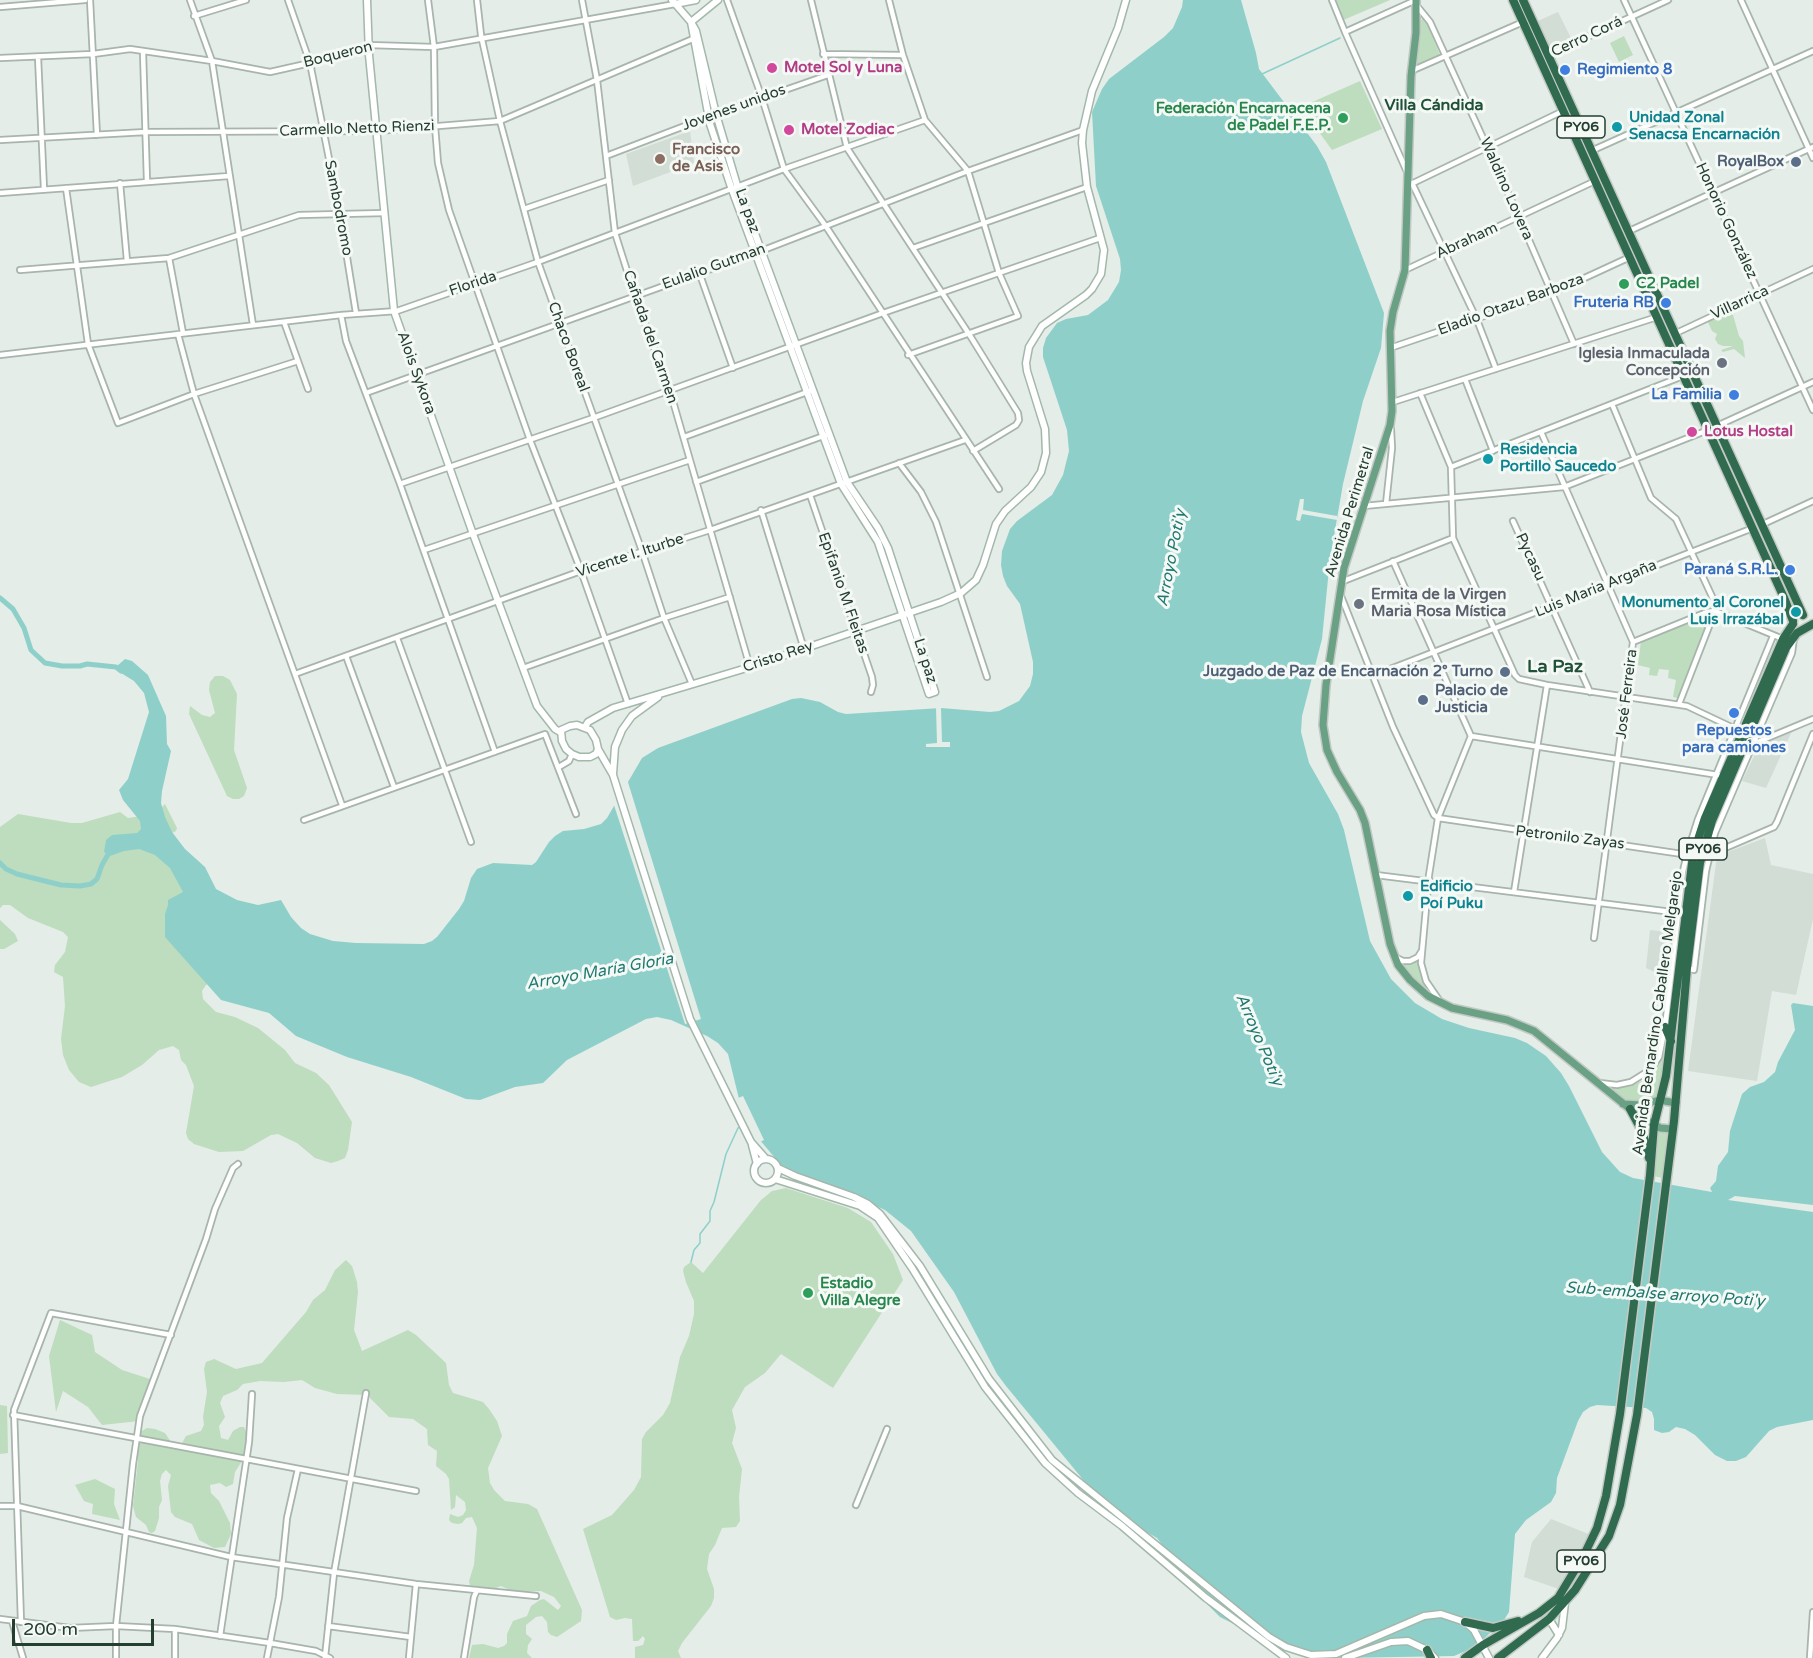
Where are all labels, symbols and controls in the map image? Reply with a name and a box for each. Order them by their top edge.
street label: Cerro Corá [1549,13,1625,61]
street label: Boqueron [302,38,374,72]
place label: Motel Sol y Luna [784,59,902,77]
marker: Motel Sol y Luna [765,61,779,75]
place label: Regimiento 8 [1577,61,1672,79]
marker: Regimiento 8 [1558,63,1572,77]
street label: Jovenes unidos [680,81,788,135]
district label: Villa Cándida [1384,96,1484,116]
place label: Federación Encarnacena de Padel F.E.P. [1156,100,1331,135]
place label: Unidad Zonal Senacsa Encarnación [1629,109,1780,144]
marker: Federación Encarnacena de Padel F.E.P. [1336,111,1350,125]
road number: PY06 [1557,116,1605,138]
street label: Carmello Netto Rienzi [279,117,435,141]
marker: Unidad Zonal Senacsa Encarnación [1610,120,1624,134]
place label: Motel Zodiac [801,121,894,139]
marker: Motel Zodiac [782,123,796,137]
street label: Waldino Lovera [1475,135,1537,243]
place label: Francisco de Asis [672,141,740,176]
marker: Francisco de Asis [653,152,667,166]
place label: RoyalBox [1717,153,1784,171]
marker: RoyalBox [1789,155,1803,169]
street label: Sambodromo [320,159,356,257]
street label: Honorio González [1691,160,1761,282]
street label: La paz [731,186,763,236]
street label: Abraham [1433,219,1501,263]
street label: Eulalio Gutman [660,240,768,294]
street label: Florida [447,267,499,301]
street label: Cañada del Carmen [619,268,681,406]
street label: Eladio Otazu Barboza [1436,270,1586,340]
place label: C2 Padel [1636,275,1700,293]
marker: C2 Padel [1617,277,1631,291]
street label: Villarrica [1708,282,1772,324]
place label: Fruteria RB [1573,294,1654,312]
marker: Fruteria RB [1659,296,1673,310]
street label: Chaco Boreal [543,299,593,395]
street label: Alois Sykora [393,329,439,417]
place label: Iglesia Inmaculada Concepción [1578,345,1710,380]
marker: Iglesia Inmaculada Concepción [1715,356,1729,370]
place label: La Familia [1651,386,1722,404]
marker: La Familia [1727,388,1741,402]
place label: Lotus Hostal [1704,423,1793,441]
marker: Lotus Hostal [1685,425,1699,439]
place label: Residencia Portillo Saucedo [1500,441,1616,476]
street label: Avenida Perimetral [1322,445,1378,579]
marker: Residencia Portillo Saucedo [1481,452,1495,466]
water label: Arroyo Poti'y [1153,508,1191,608]
street label: Vicente I. Iturbe [574,530,686,582]
street label: Epifanio M Fleitas [814,530,872,656]
street label: Pycasu [1511,530,1549,584]
street label: Luis Maria Argaña [1533,556,1659,622]
place label: Paraná S.R.L. [1684,561,1778,579]
marker: Paraná S.R.L. [1783,563,1797,577]
place label: Ermita de la Virgen Maria Rosa Mística [1371,586,1506,621]
place label: Monumento al Coronel Luis Irrazábal [1621,594,1784,629]
marker: Ermita de la Virgen Maria Rosa Mística [1352,597,1366,611]
marker: Monumento al Coronel Luis Irrazábal [1789,605,1803,619]
street label: La paz [909,636,941,686]
street label: Cristo Rey [741,637,815,677]
street label: José Ferreira [1613,648,1641,740]
district label: La Paz [1527,656,1583,678]
place label: Juzgado de Paz de Encarnación 2° Turno [1203,663,1493,681]
marker: Juzgado de Paz de Encarnación 2° Turno [1498,665,1512,679]
place label: Palacio de Justicia [1435,682,1508,717]
marker: Palacio de Justicia [1416,693,1430,707]
marker: Repuestos para camiones [1727,706,1741,720]
place label: Repuestos para camiones [1682,722,1786,757]
street label: Petronilo Zayas [1514,822,1626,854]
road number: PY06 [1679,838,1727,860]
street label: Avenida Bernardino Caballero Melgarejo [1629,870,1687,1156]
place label: Edificio Poí Puku [1420,878,1483,913]
marker: Edificio Poí Puku [1401,889,1415,903]
water label: Arroyo María Gloria [525,950,675,994]
water label: Arroyo Poti'y [1231,991,1287,1089]
place label: Estadio Villa Alegre [820,1275,901,1310]
water label: Sub-embalse arroyo Poti'y [1565,1278,1765,1312]
marker: Estadio Villa Alegre [801,1286,815,1300]
road number: PY06 [1557,1550,1605,1572]
scale bar [15,1607,158,1645]
text: 200 m [23,1618,78,1640]

